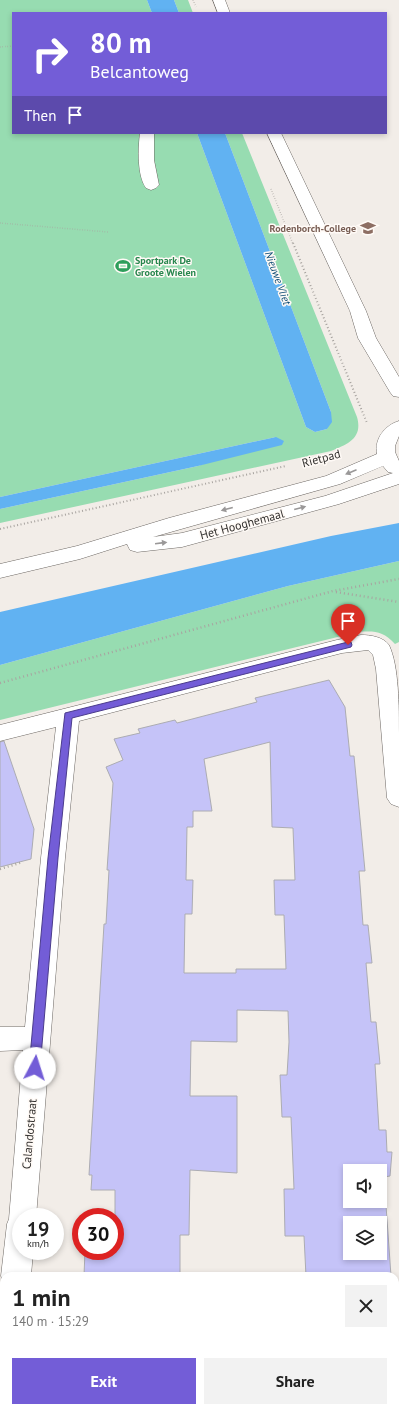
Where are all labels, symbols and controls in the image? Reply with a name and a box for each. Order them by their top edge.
text: 80 m [90,24,151,61]
icon: right [24,28,76,80]
text: Belcantoweg [90,60,189,83]
icon: arrive [64,104,86,126]
text: Then [24,106,56,125]
school or university icon: Rodenborch-College [359,219,377,237]
place label: Rodenborch-College [270,222,356,235]
water label: Nieuwe Vliet [262,249,294,307]
place label: Sportpark De Groote Wielen [135,254,196,279]
sports icon: Sportpark De Groote Wielen [114,257,132,275]
street label: Rietpad [300,446,342,470]
one-way arrow [345,470,357,476]
street label: Het Hooghemaal [198,505,286,542]
one-way arrow [294,505,307,511]
one-way arrow [220,506,232,512]
one-way arrow [155,539,167,546]
pin [331,604,365,645]
icon: arrive [337,610,359,632]
position arrow [14,1047,56,1089]
street label: Calandostraat [18,1098,40,1170]
map controls [343,1164,387,1260]
button: sound [343,1164,387,1208]
speed limit sign: 30 [72,1208,124,1260]
text: 19 [27,1216,49,1242]
button: layers [343,1216,387,1260]
text: km/h [27,1237,49,1250]
text: 1 min [12,1282,71,1313]
button: close [345,1285,387,1327]
text: 140 m · 15:29 [12,1313,89,1330]
button: Exit [12,1358,196,1404]
button: Share [204,1358,387,1404]

